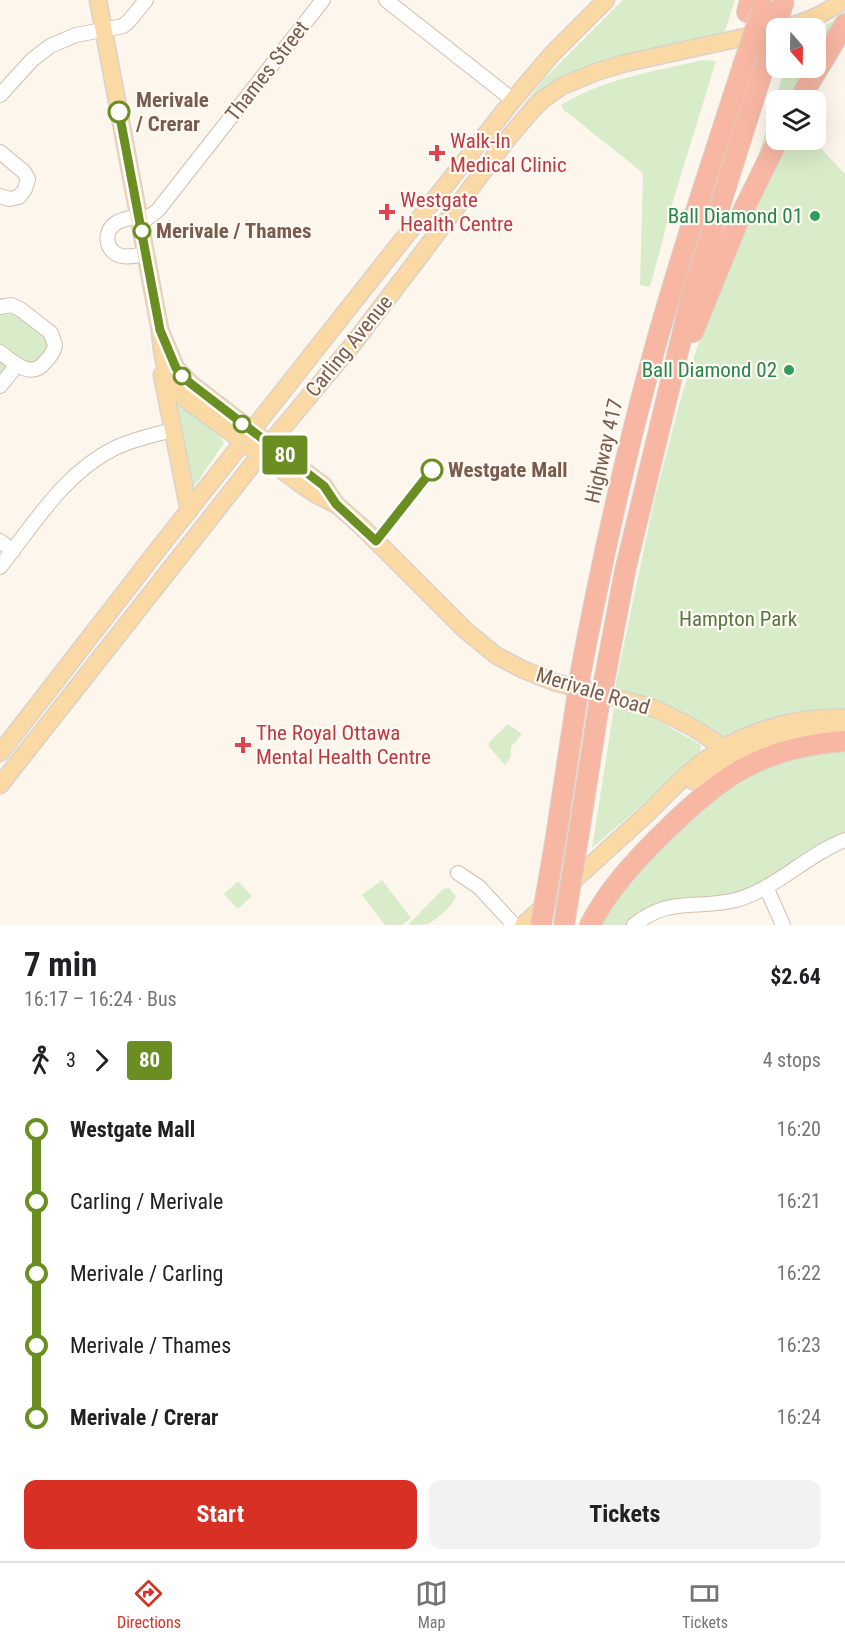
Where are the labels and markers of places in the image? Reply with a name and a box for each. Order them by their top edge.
place label: Merivale / Crerar [135,88,209,136]
marker: Merivale / Crerar [108,101,130,123]
place label: Walk-In Medical Clinic [450,129,567,177]
marker: Walk-In Medical Clinic [428,144,446,162]
place label: Westgate Health Centre [400,188,513,236]
marker: Westgate Health Centre [378,203,396,221]
place label: Ball Diamond 01 [668,204,803,228]
marker: Ball Diamond 01 [808,209,822,223]
place label: Merivale / Thames [156,219,312,243]
marker: Merivale / Thames [133,222,151,240]
place label: Ball Diamond 02 [642,358,777,382]
marker: Ball Diamond 02 [782,363,796,377]
unlabelled marker [173,367,191,385]
unlabelled marker [233,415,251,433]
place label: Westgate Mall [448,458,568,482]
marker: Westgate Mall [421,459,443,481]
place label: The Royal Ottawa Mental Health Centre [256,721,431,769]
marker: The Royal Ottawa Mental Health Centre [234,736,252,754]

